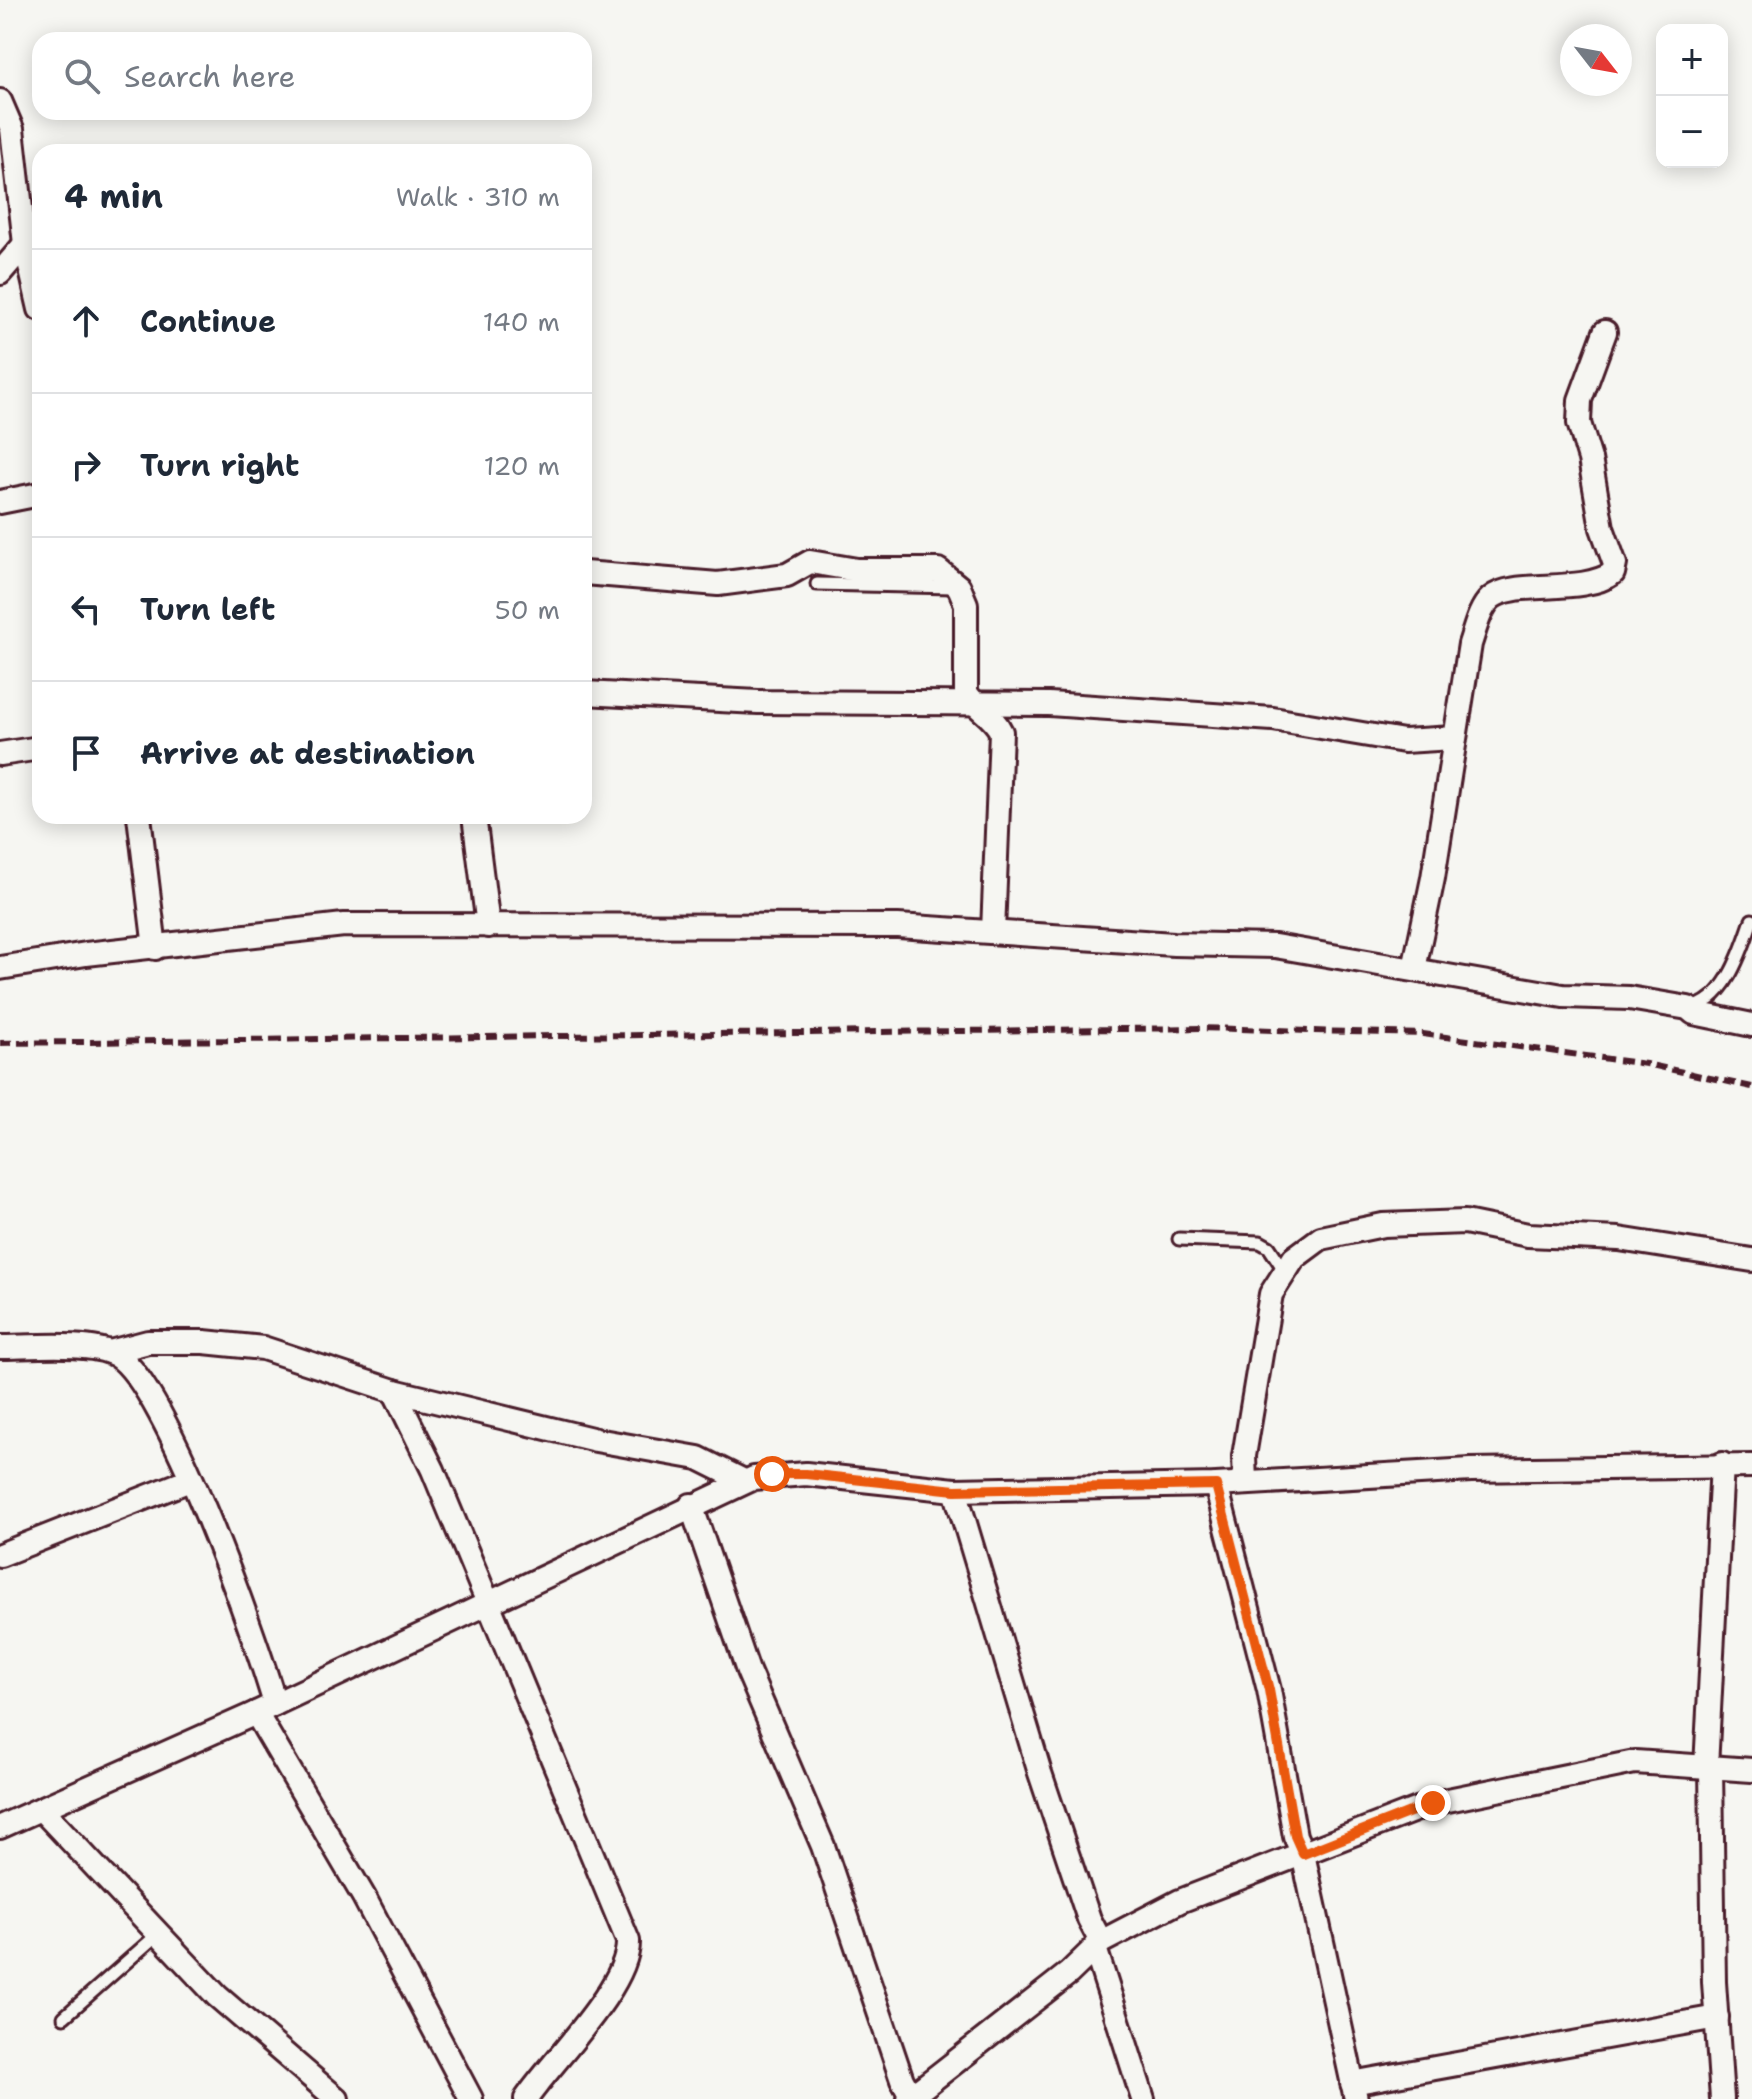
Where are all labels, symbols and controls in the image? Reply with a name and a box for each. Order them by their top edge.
north arrow [1560,24,1632,96]
map controls [1656,24,1728,168]
button: + [1656,24,1728,96]
search box [32,32,592,120]
icon: search [60,54,104,98]
text: Search here [124,56,295,97]
button: − [1656,96,1728,168]
text: 4 min [64,173,163,219]
text: Walk · 310 m [396,179,560,214]
icon: ahead [64,299,108,343]
text: Continue [140,301,276,342]
text: 140 m [483,304,560,339]
icon: right [64,443,108,487]
text: Turn right [140,445,299,486]
text: 120 m [484,448,560,483]
icon: left [64,587,108,631]
text: Turn left [140,589,275,630]
text: 50 m [495,592,560,627]
icon: arrive [64,731,108,775]
text: Arrive at destination [140,733,475,774]
route start [754,1456,790,1492]
route end [1415,1785,1451,1821]

